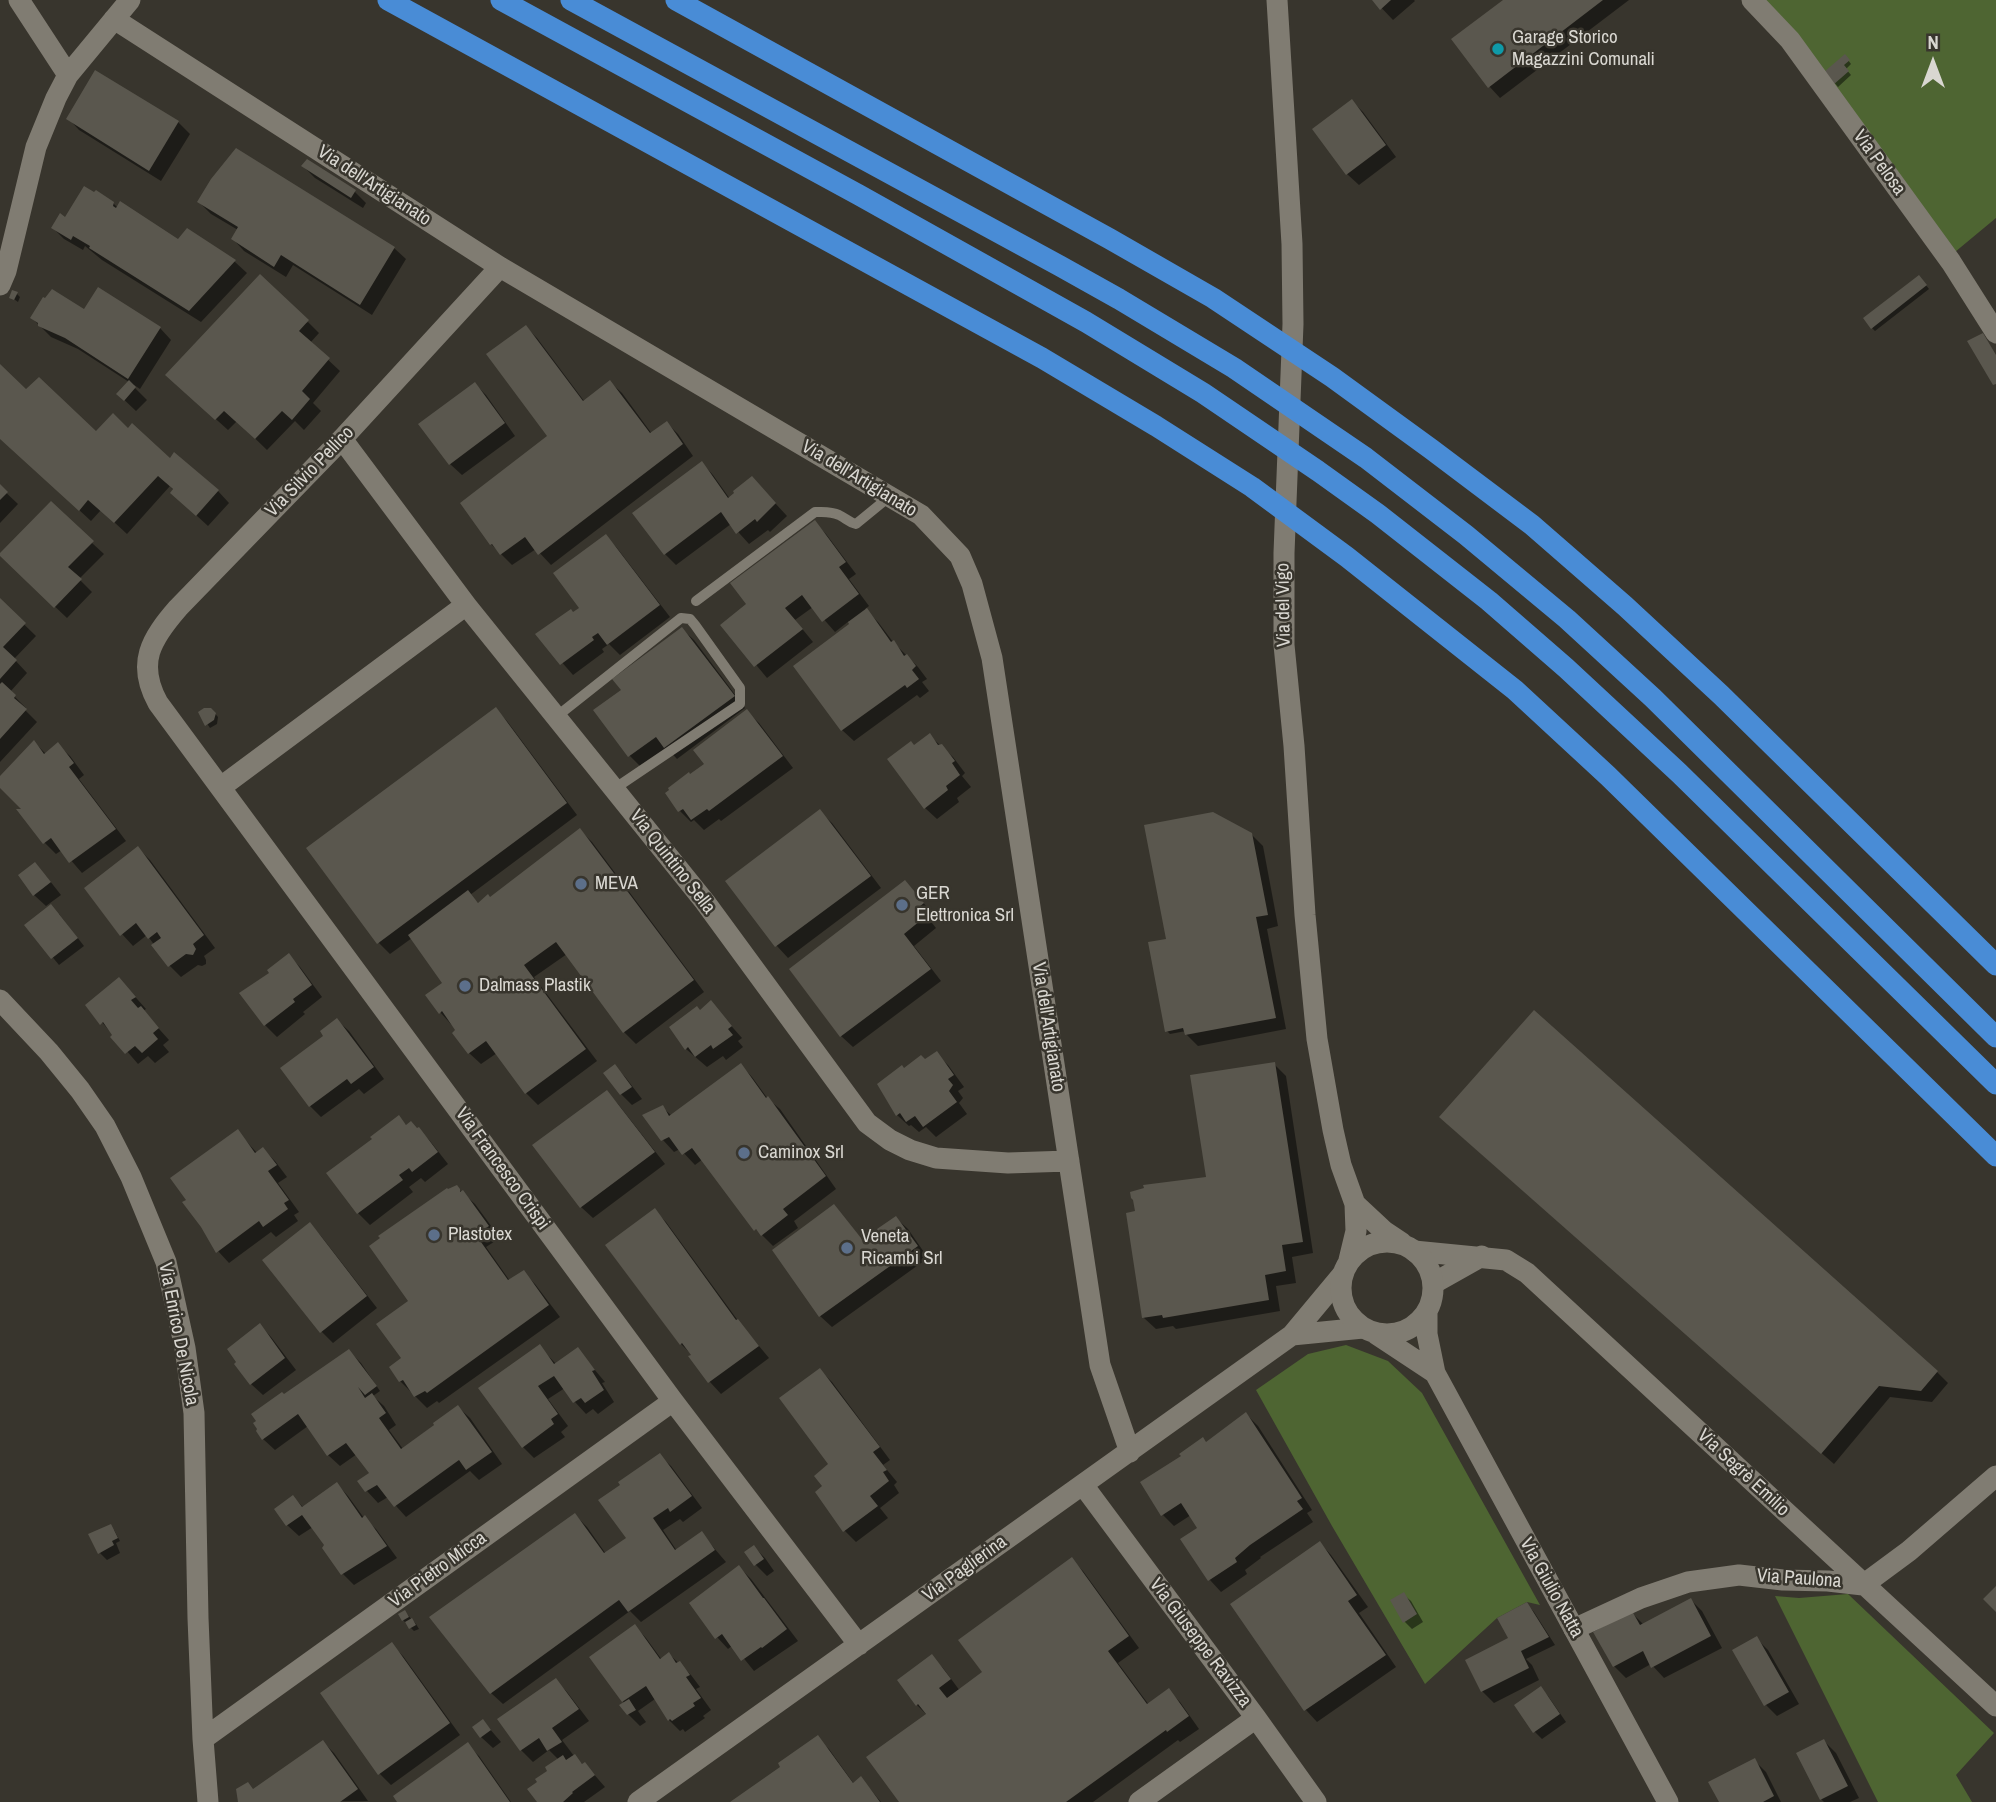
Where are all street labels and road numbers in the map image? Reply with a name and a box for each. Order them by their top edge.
street label: Via Pelosa [1848,126,1910,200]
street label: Via dell'Artigianato [313,141,435,231]
street label: Via Silvio Pellico [261,422,359,522]
street label: Via dell'Artigianato [797,436,921,522]
street label: Via del Vigo [1272,563,1296,647]
street label: Via Quintino Sella [624,805,720,919]
street label: Via dell'Artigianato [1027,961,1069,1093]
street label: Via Francesco Crispi [450,1103,554,1235]
street label: Via Enrico De Nicola [153,1261,203,1407]
street label: Via Segrè Emilio [1692,1425,1794,1521]
street label: Via Pietro Micca [385,1527,491,1613]
street label: Via Paglierina [918,1531,1012,1607]
street label: Via Giulio Natta [1514,1534,1588,1642]
street label: Via Paulona [1756,1565,1842,1593]
street label: Via Giuseppe Ravizza [1144,1574,1256,1712]

